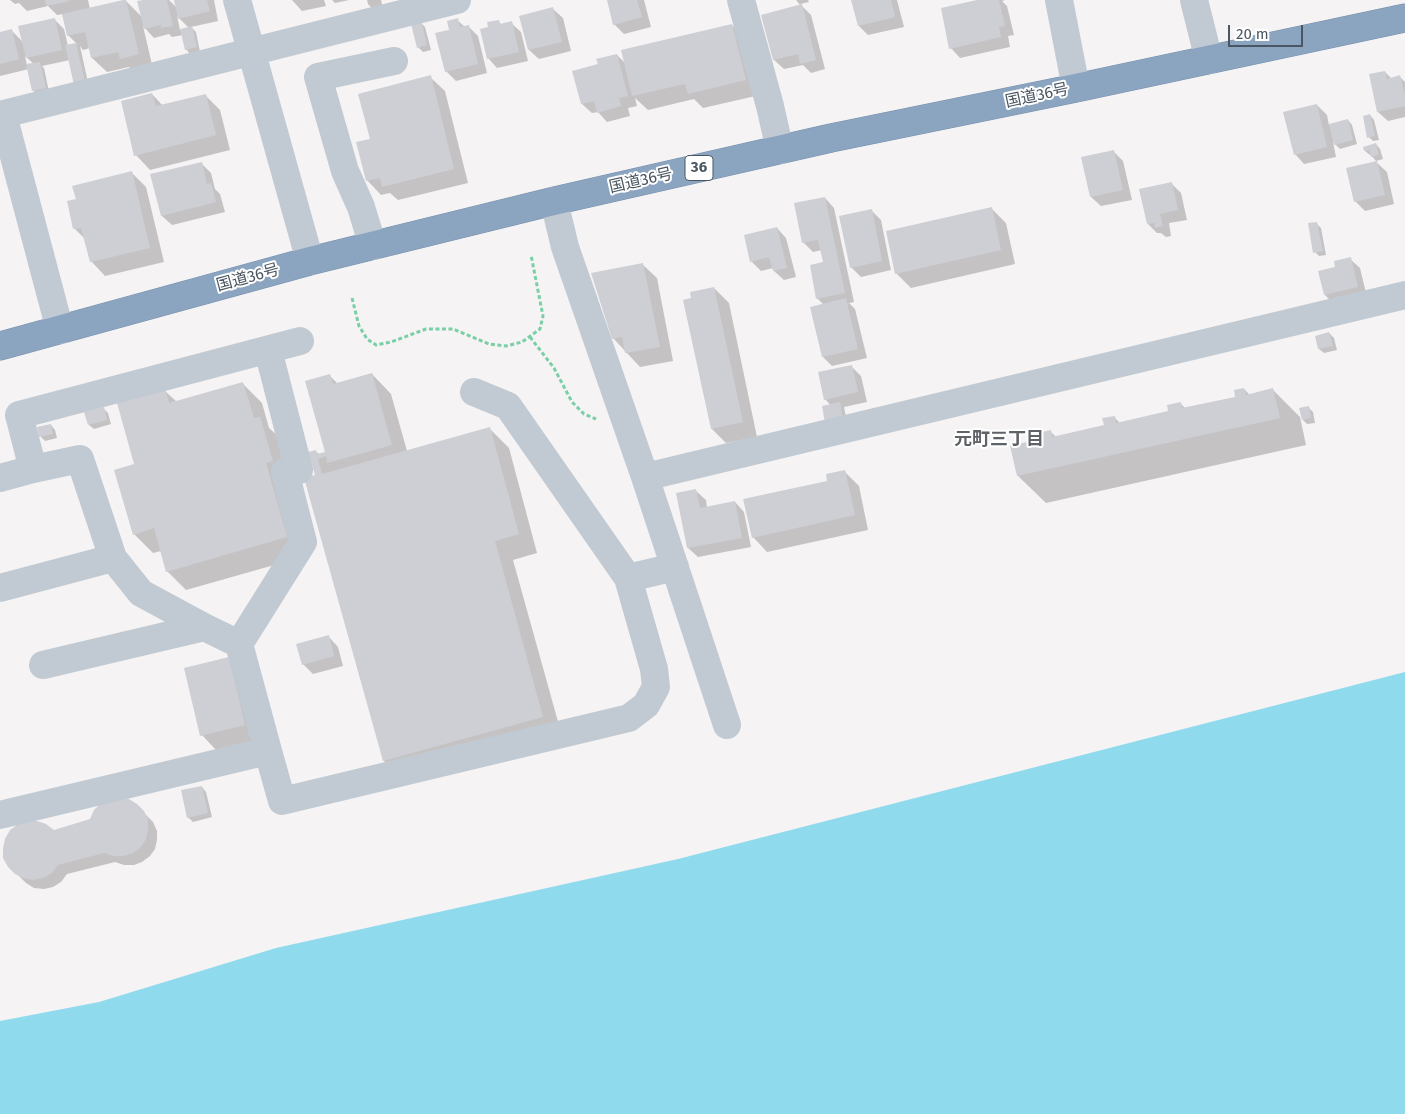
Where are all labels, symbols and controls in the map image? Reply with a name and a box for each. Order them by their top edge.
scale bar [1230,15,1305,47]
text: 20 m [1236,25,1269,43]
street label: 国道36号 [1003,80,1071,112]
road number: 36 [685,156,713,180]
street label: 国道36号 [607,164,675,198]
street label: 国道36号 [214,260,282,296]
district label: 元町三丁目 [954,429,1044,451]

